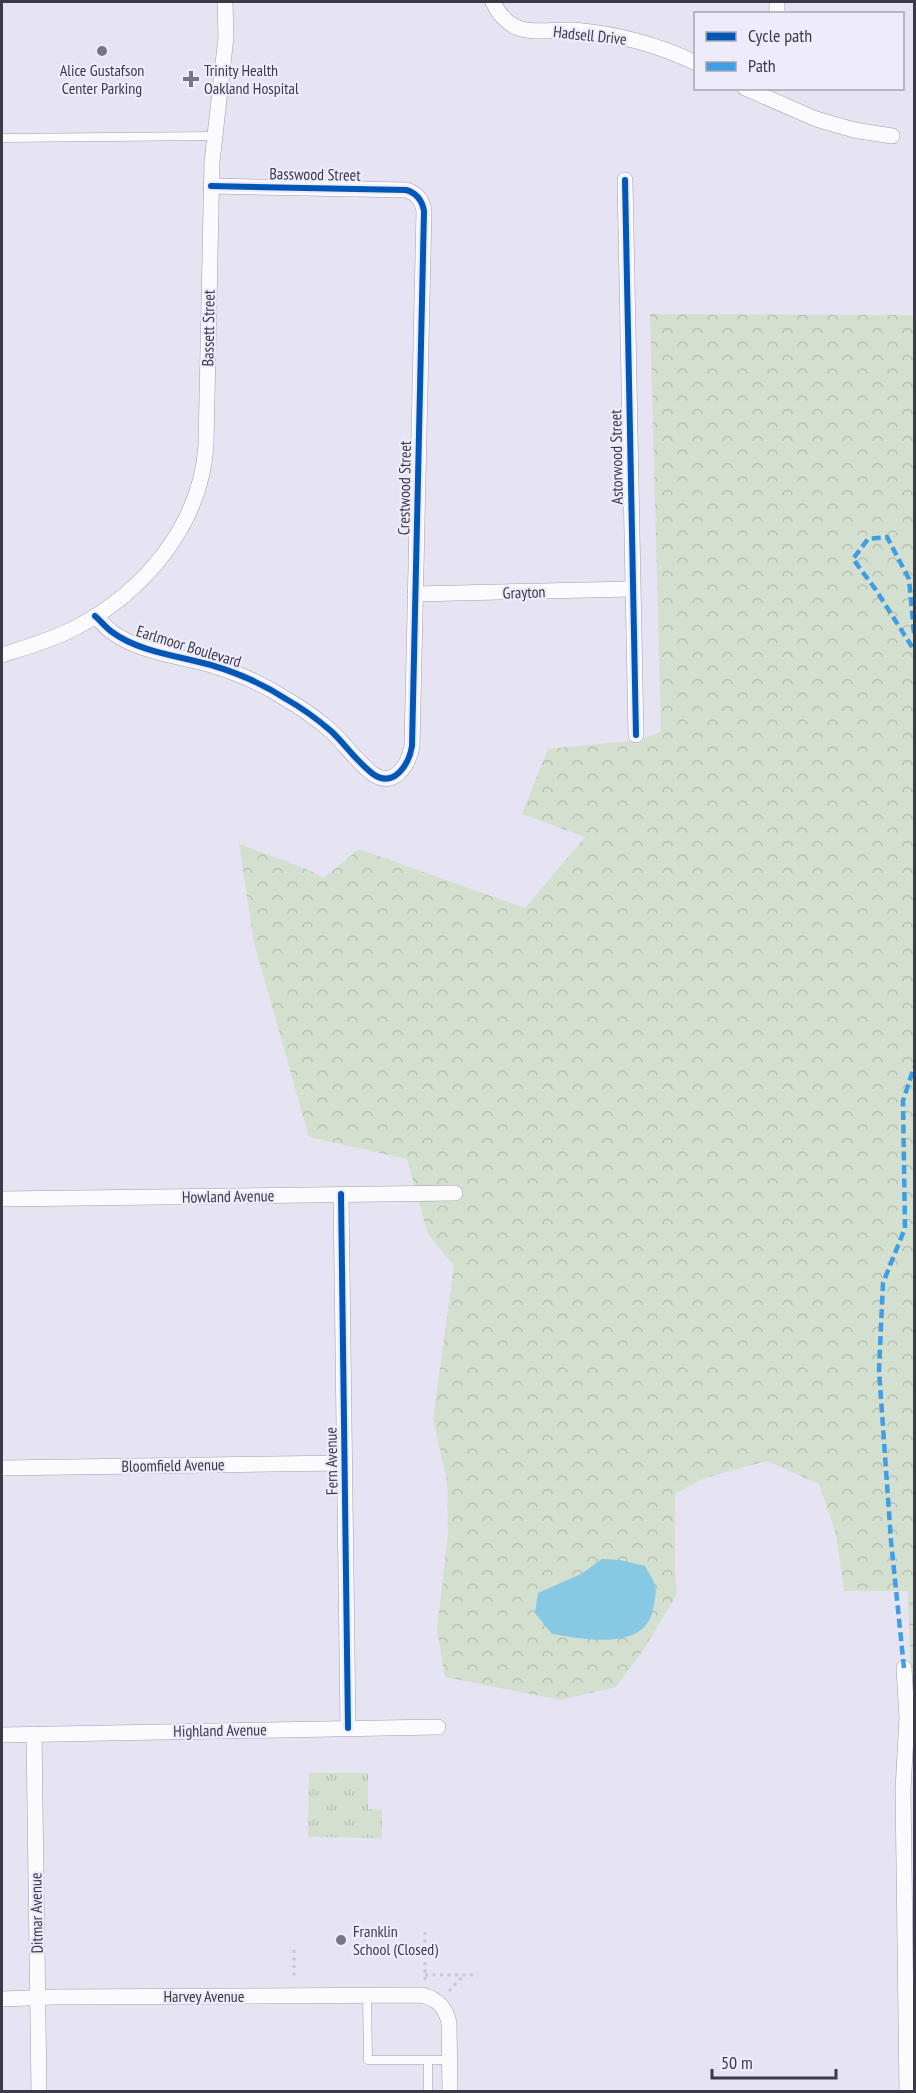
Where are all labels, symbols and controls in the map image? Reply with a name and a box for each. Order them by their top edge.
legend [694,12,904,90]
street label: Hadsell Drive [552,21,628,49]
text: Cycle path [748,24,812,47]
marker: Alice Gustafson Center Parking [95,44,109,58]
text: Path [748,54,776,77]
place label: Alice Gustafson Center Parking [60,60,144,98]
place label: Trinity Health Oakland Hospital [204,60,299,98]
marker: Trinity Health Oakland Hospital [182,70,200,88]
street label: Basswood Street [269,163,361,185]
street label: Bassett Street [197,289,219,367]
street label: Astorwood Street [605,409,627,505]
street label: Crestwood Street [393,440,415,535]
street label: Grayton [502,581,546,603]
street label: Earlmoor Boulevard [134,621,244,671]
street label: Howland Avenue [182,1185,274,1207]
street label: Fern Avenue [320,1427,342,1495]
street label: Bloomfield Avenue [121,1454,225,1476]
street label: Highland Avenue [173,1719,267,1741]
street label: Ditmar Avenue [25,1872,47,1954]
place label: Franklin School (Closed) [353,1921,438,1959]
marker: Franklin School (Closed) [334,1933,348,1947]
street label: Harvey Avenue [164,1986,244,2006]
scale bar [712,2042,836,2080]
text: 50 m [721,2051,753,2074]

